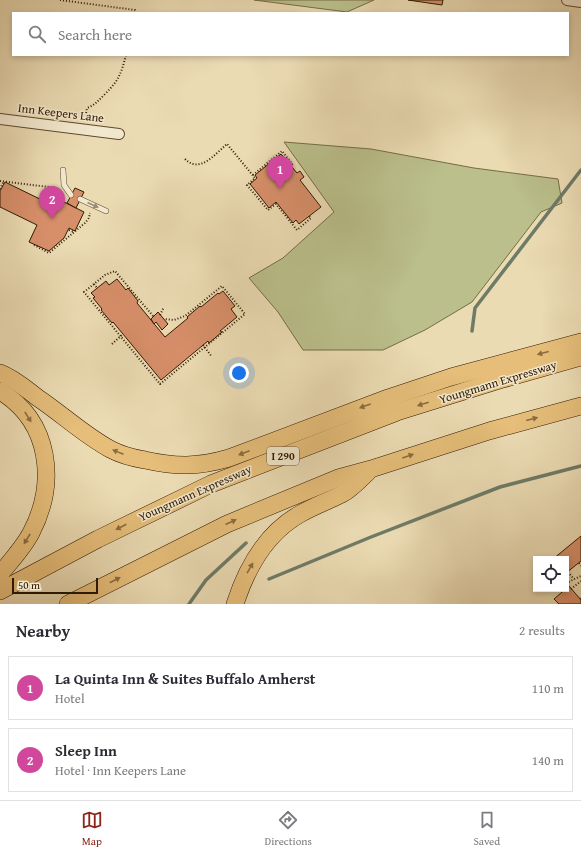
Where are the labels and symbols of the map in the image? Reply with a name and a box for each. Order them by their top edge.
street label: Inn Keepers Lane [17,99,105,126]
pin: 1 [267,156,293,189]
pin: 2 [39,186,65,219]
one-way arrow [88,202,99,208]
one-way arrow [537,350,550,356]
street label: Youngmann Expressway [437,356,559,407]
your location [229,363,249,383]
one-way arrow [416,401,428,407]
one-way arrow [359,403,371,409]
one-way arrow [24,412,32,422]
one-way arrow [527,416,539,422]
road number: I 290 [267,447,299,465]
one-way arrow [111,449,123,455]
one-way arrow [237,450,249,456]
one-way arrow [402,453,414,459]
street label: Youngmann Expressway [136,460,254,525]
one-way arrow [225,519,237,525]
one-way arrow [115,524,127,530]
one-way arrow [23,534,31,544]
one-way arrow [246,562,253,574]
scale bar [12,576,98,595]
one-way arrow [109,577,120,583]

